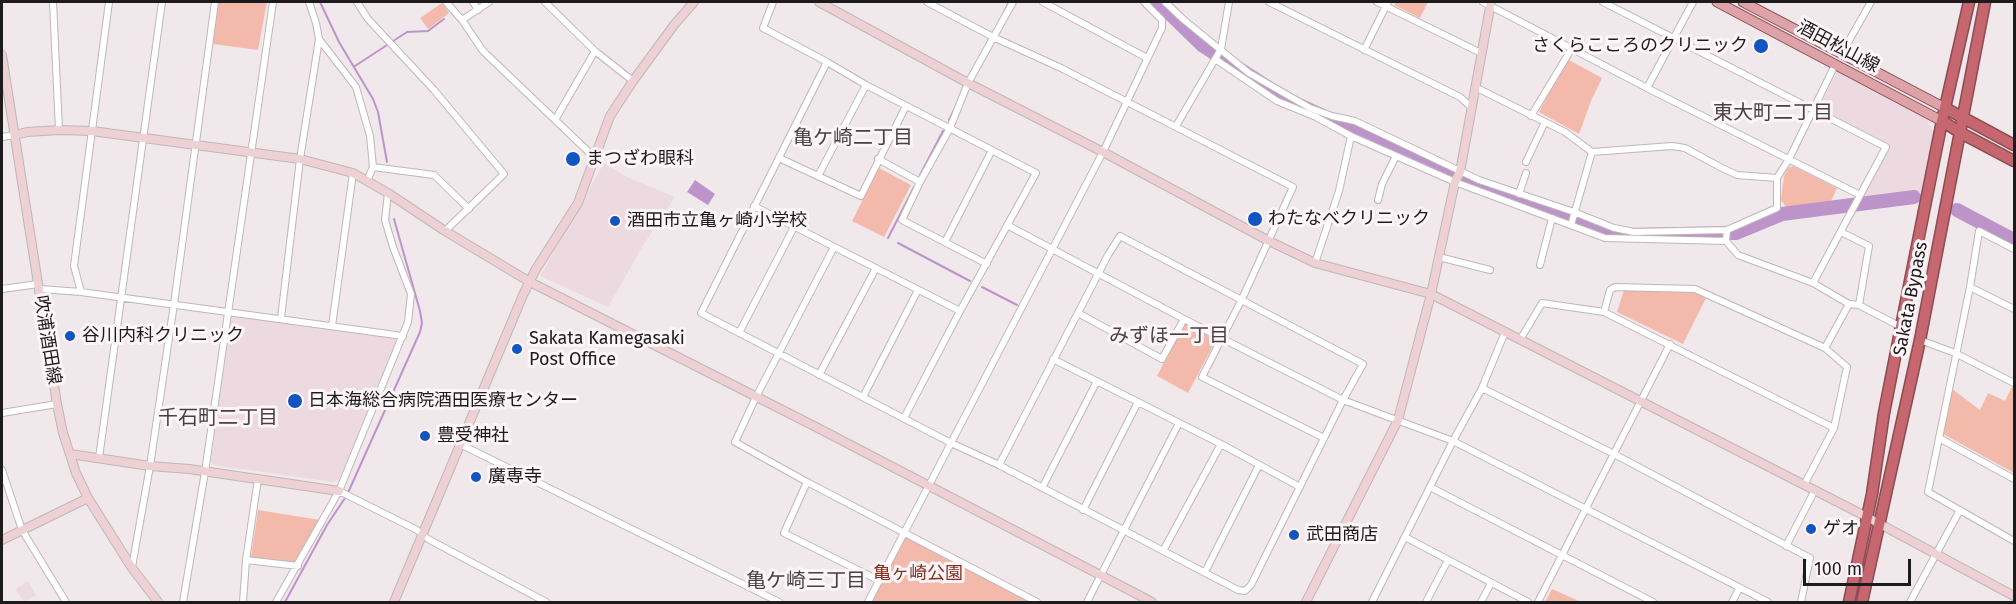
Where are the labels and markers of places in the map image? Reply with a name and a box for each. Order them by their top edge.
place label: さくらこころのクリニック [1532,35,1748,57]
marker: さくらこころのクリニック [1752,37,1770,55]
place label: まつざわ眼科 [586,148,694,170]
marker: まつざわ眼科 [564,150,582,168]
place label: わたなべクリニック [1268,208,1430,230]
place label: 酒田市立亀ヶ崎小学校 [627,210,807,232]
marker: わたなべクリニック [1246,210,1264,228]
marker: 酒田市立亀ヶ崎小学校 [608,214,622,228]
place label: 谷川内科クリニック [82,325,244,347]
place label: Sakata Kamegasaki Post Office [529,328,685,370]
marker: 谷川内科クリニック [63,329,77,343]
marker: Sakata Kamegasaki Post Office [510,342,524,356]
place label: 日本海総合病院酒田医療センター [308,390,578,412]
marker: 日本海総合病院酒田医療センター [286,392,304,410]
place label: 豊受神社 [437,425,509,447]
marker: 豊受神社 [418,429,432,443]
place label: 廣専寺 [488,466,542,488]
marker: 廣専寺 [469,470,483,484]
place label: ゲオ [1823,518,1859,540]
marker: ゲオ [1804,522,1818,536]
place label: 武田商店 [1306,524,1378,546]
marker: 武田商店 [1287,528,1301,542]

